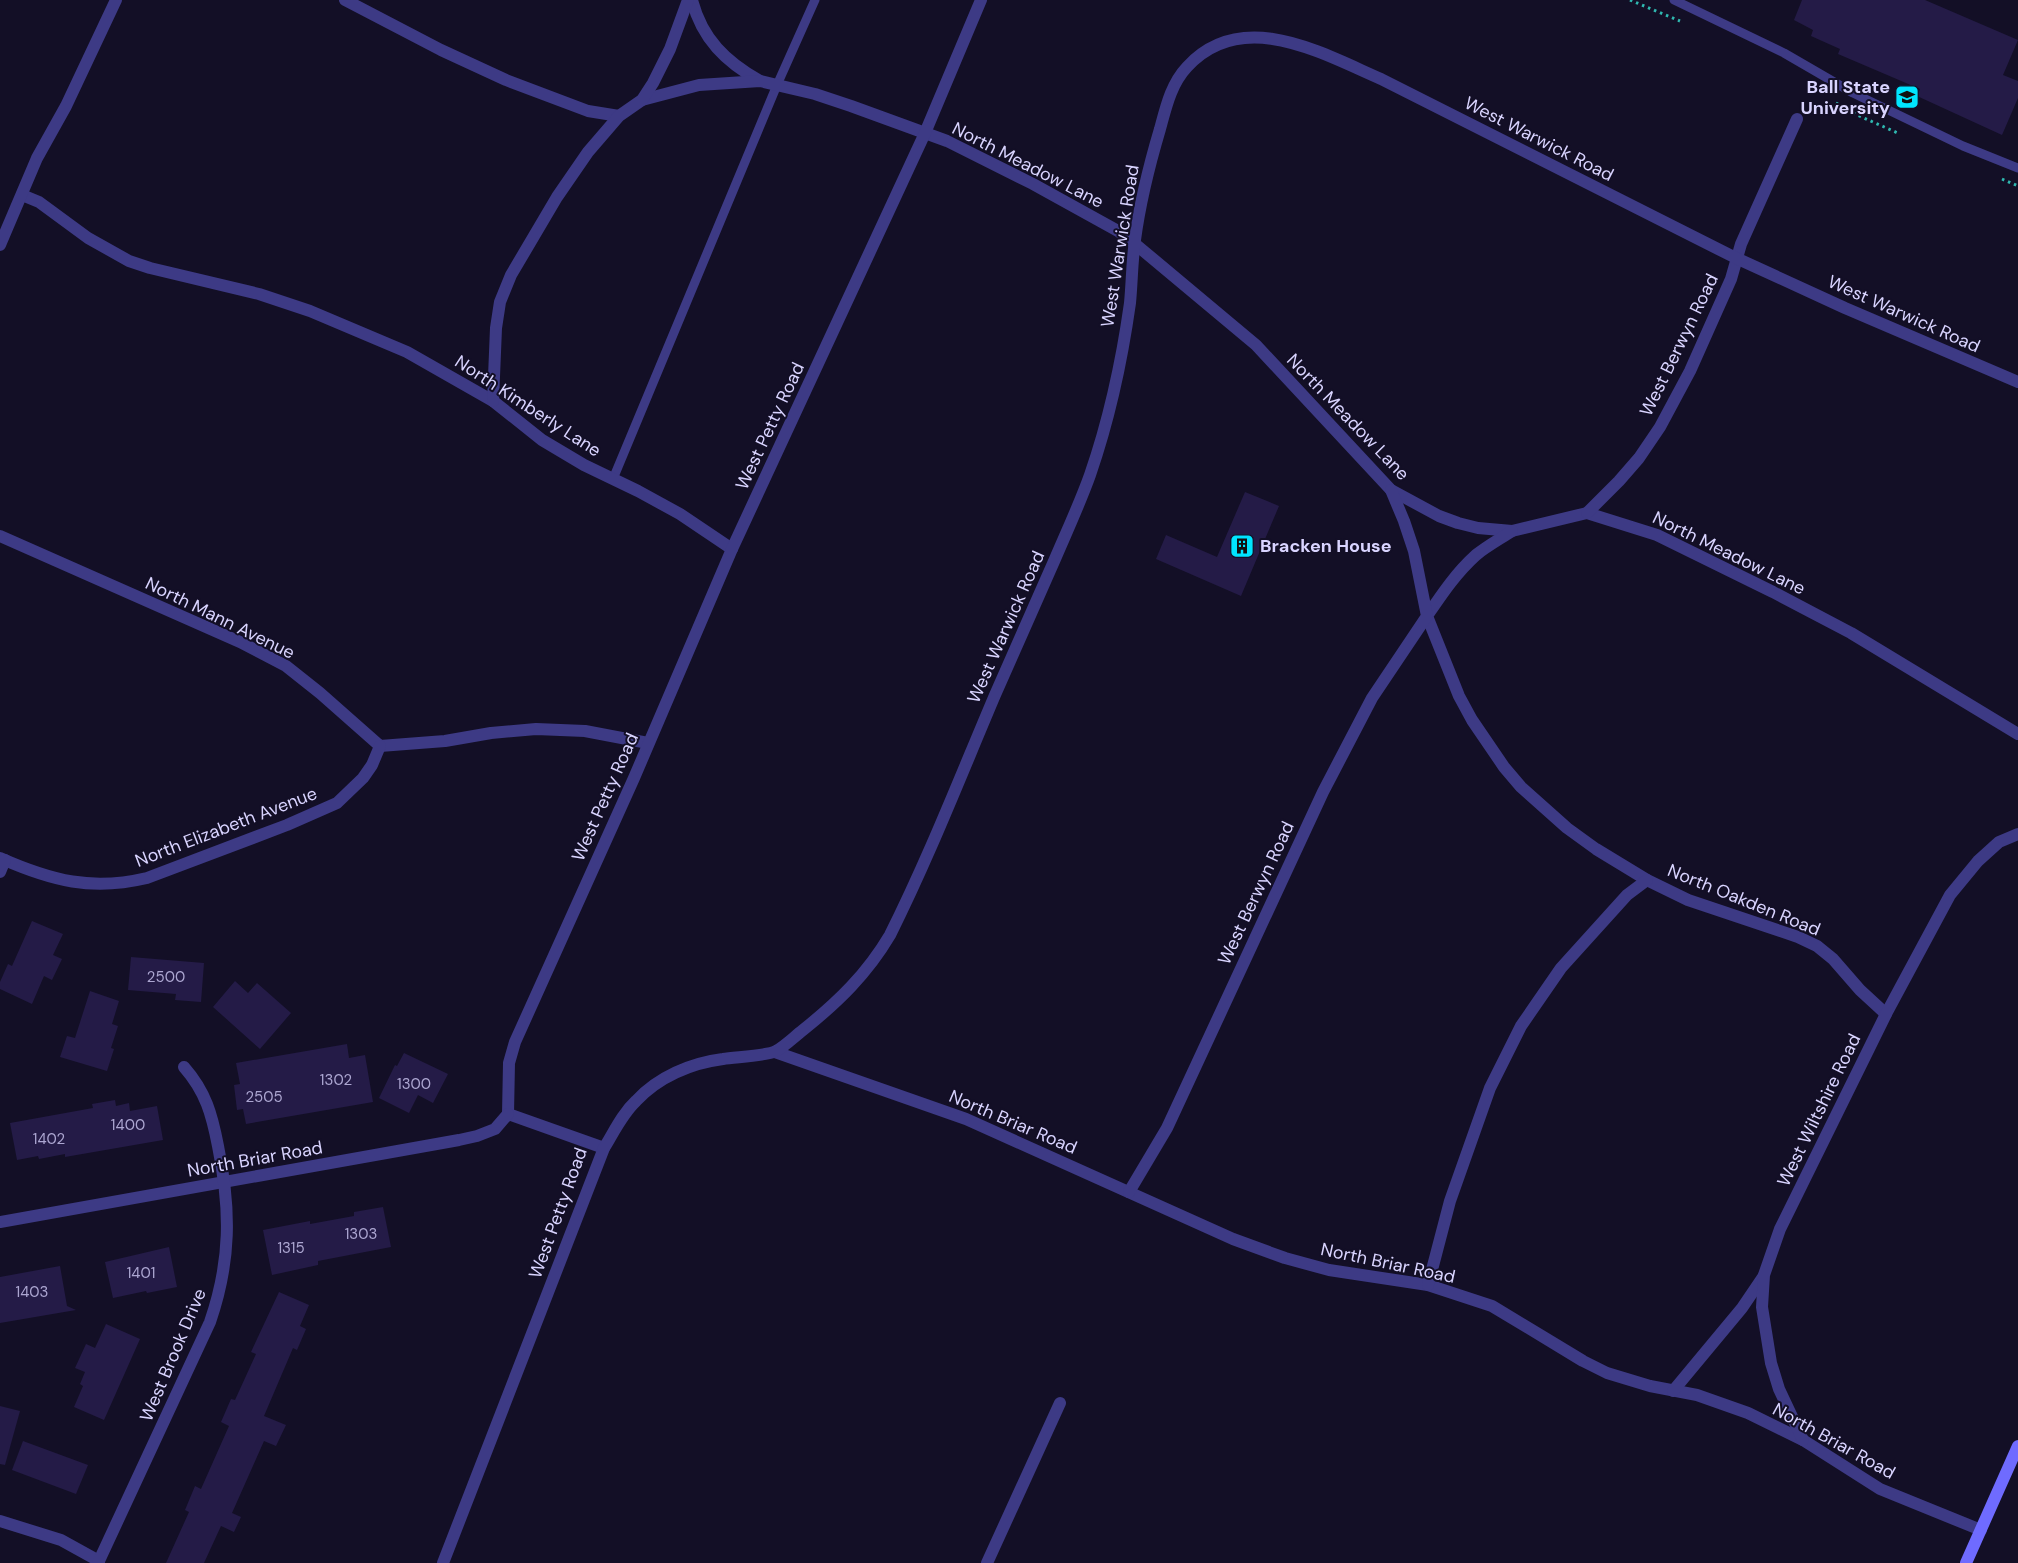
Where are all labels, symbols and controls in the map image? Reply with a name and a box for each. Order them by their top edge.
place label: Ball State University [1801,75,1890,120]
school or university icon: Ball State University [1894,84,1920,110]
street label: West Warwick Road [1460,91,1618,187]
street label: North Meadow Lane [948,116,1108,214]
street label: West Warwick Road [1095,163,1145,329]
street label: West Berwyn Road [1634,270,1724,420]
street label: West Warwick Road [1824,270,1984,358]
street label: North Meadow Lane [1281,349,1415,485]
street label: North Kimberly Lane [450,350,606,462]
street label: West Petty Road [730,358,810,494]
street label: North Meadow Lane [1649,506,1809,600]
building icon: Bracken House [1229,533,1255,559]
place label: Bracken House [1260,534,1392,558]
street label: West Warwick Road [962,547,1050,707]
street label: North Mann Avenue [141,571,299,665]
street label: West Petty Road [566,729,644,865]
street label: North Elizabeth Avenue [132,781,320,873]
street label: West Berwyn Road [1212,817,1300,969]
street label: North Oakden Road [1664,858,1824,942]
house number: 2500 [147,967,185,987]
street label: West Wiltshire Road [1772,1030,1866,1190]
house number: 1302 [320,1070,352,1090]
house number: 1300 [397,1074,431,1094]
street label: North Briar Road [945,1084,1081,1160]
house number: 2505 [245,1087,283,1107]
house number: 1400 [111,1115,145,1135]
house number: 1402 [33,1129,65,1149]
street label: North Briar Road [185,1135,325,1183]
street label: West Petty Road [523,1144,593,1282]
house number: 1303 [345,1224,377,1244]
street label: North Briar Road [1319,1237,1457,1289]
house number: 1315 [277,1238,305,1258]
house number: 1401 [127,1263,155,1283]
house number: 1403 [16,1282,48,1302]
street label: West Brook Drive [134,1285,212,1425]
street label: North Briar Road [1768,1397,1900,1485]

